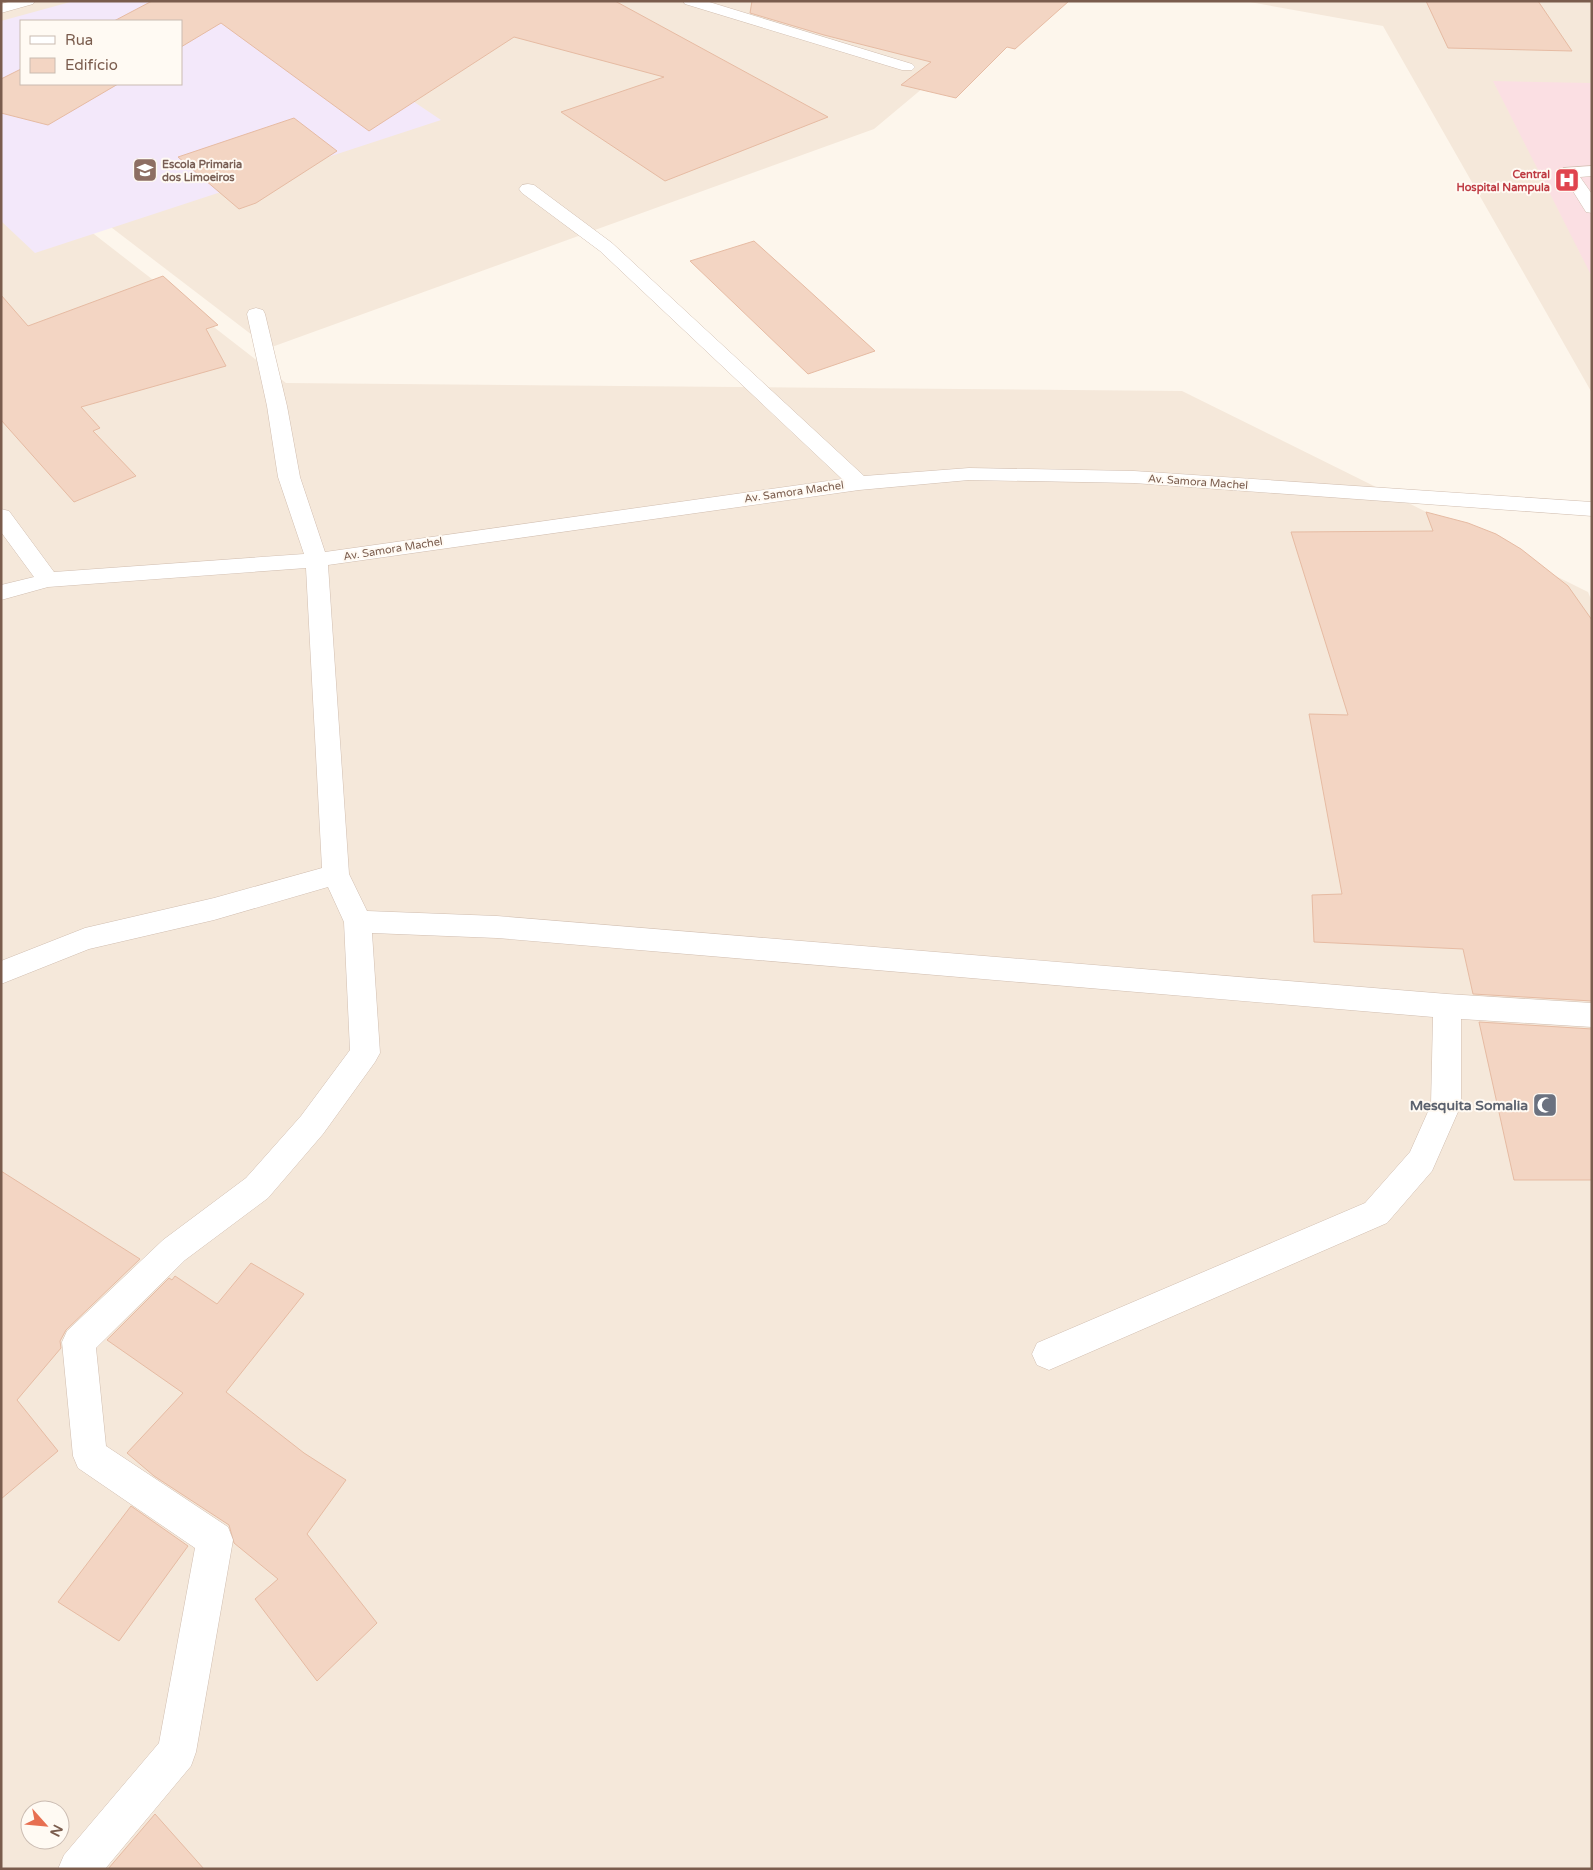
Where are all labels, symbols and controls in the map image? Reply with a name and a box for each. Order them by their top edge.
legend [20,20,182,85]
text: Rua [65,31,93,49]
text: Edifício [65,56,118,74]
school or university icon: Escola Primaria dos Limoeiros [132,157,158,183]
place label: Escola Primaria dos Limoeiros [162,158,242,184]
hospital icon: Central Hospital Nampula [1554,167,1580,193]
place label: Central Hospital Nampula [1457,168,1550,195]
street label: Av. Samora Machel [1148,472,1248,492]
street label: Av. Samora Machel [743,479,845,505]
street label: Av. Samora Machel [342,535,444,563]
mosque icon: Mesquita Somalia [1532,1092,1558,1118]
place label: Mesquita Somalia [1410,1097,1528,1114]
north arrow [20,1800,70,1850]
text: N [46,1822,66,1840]

